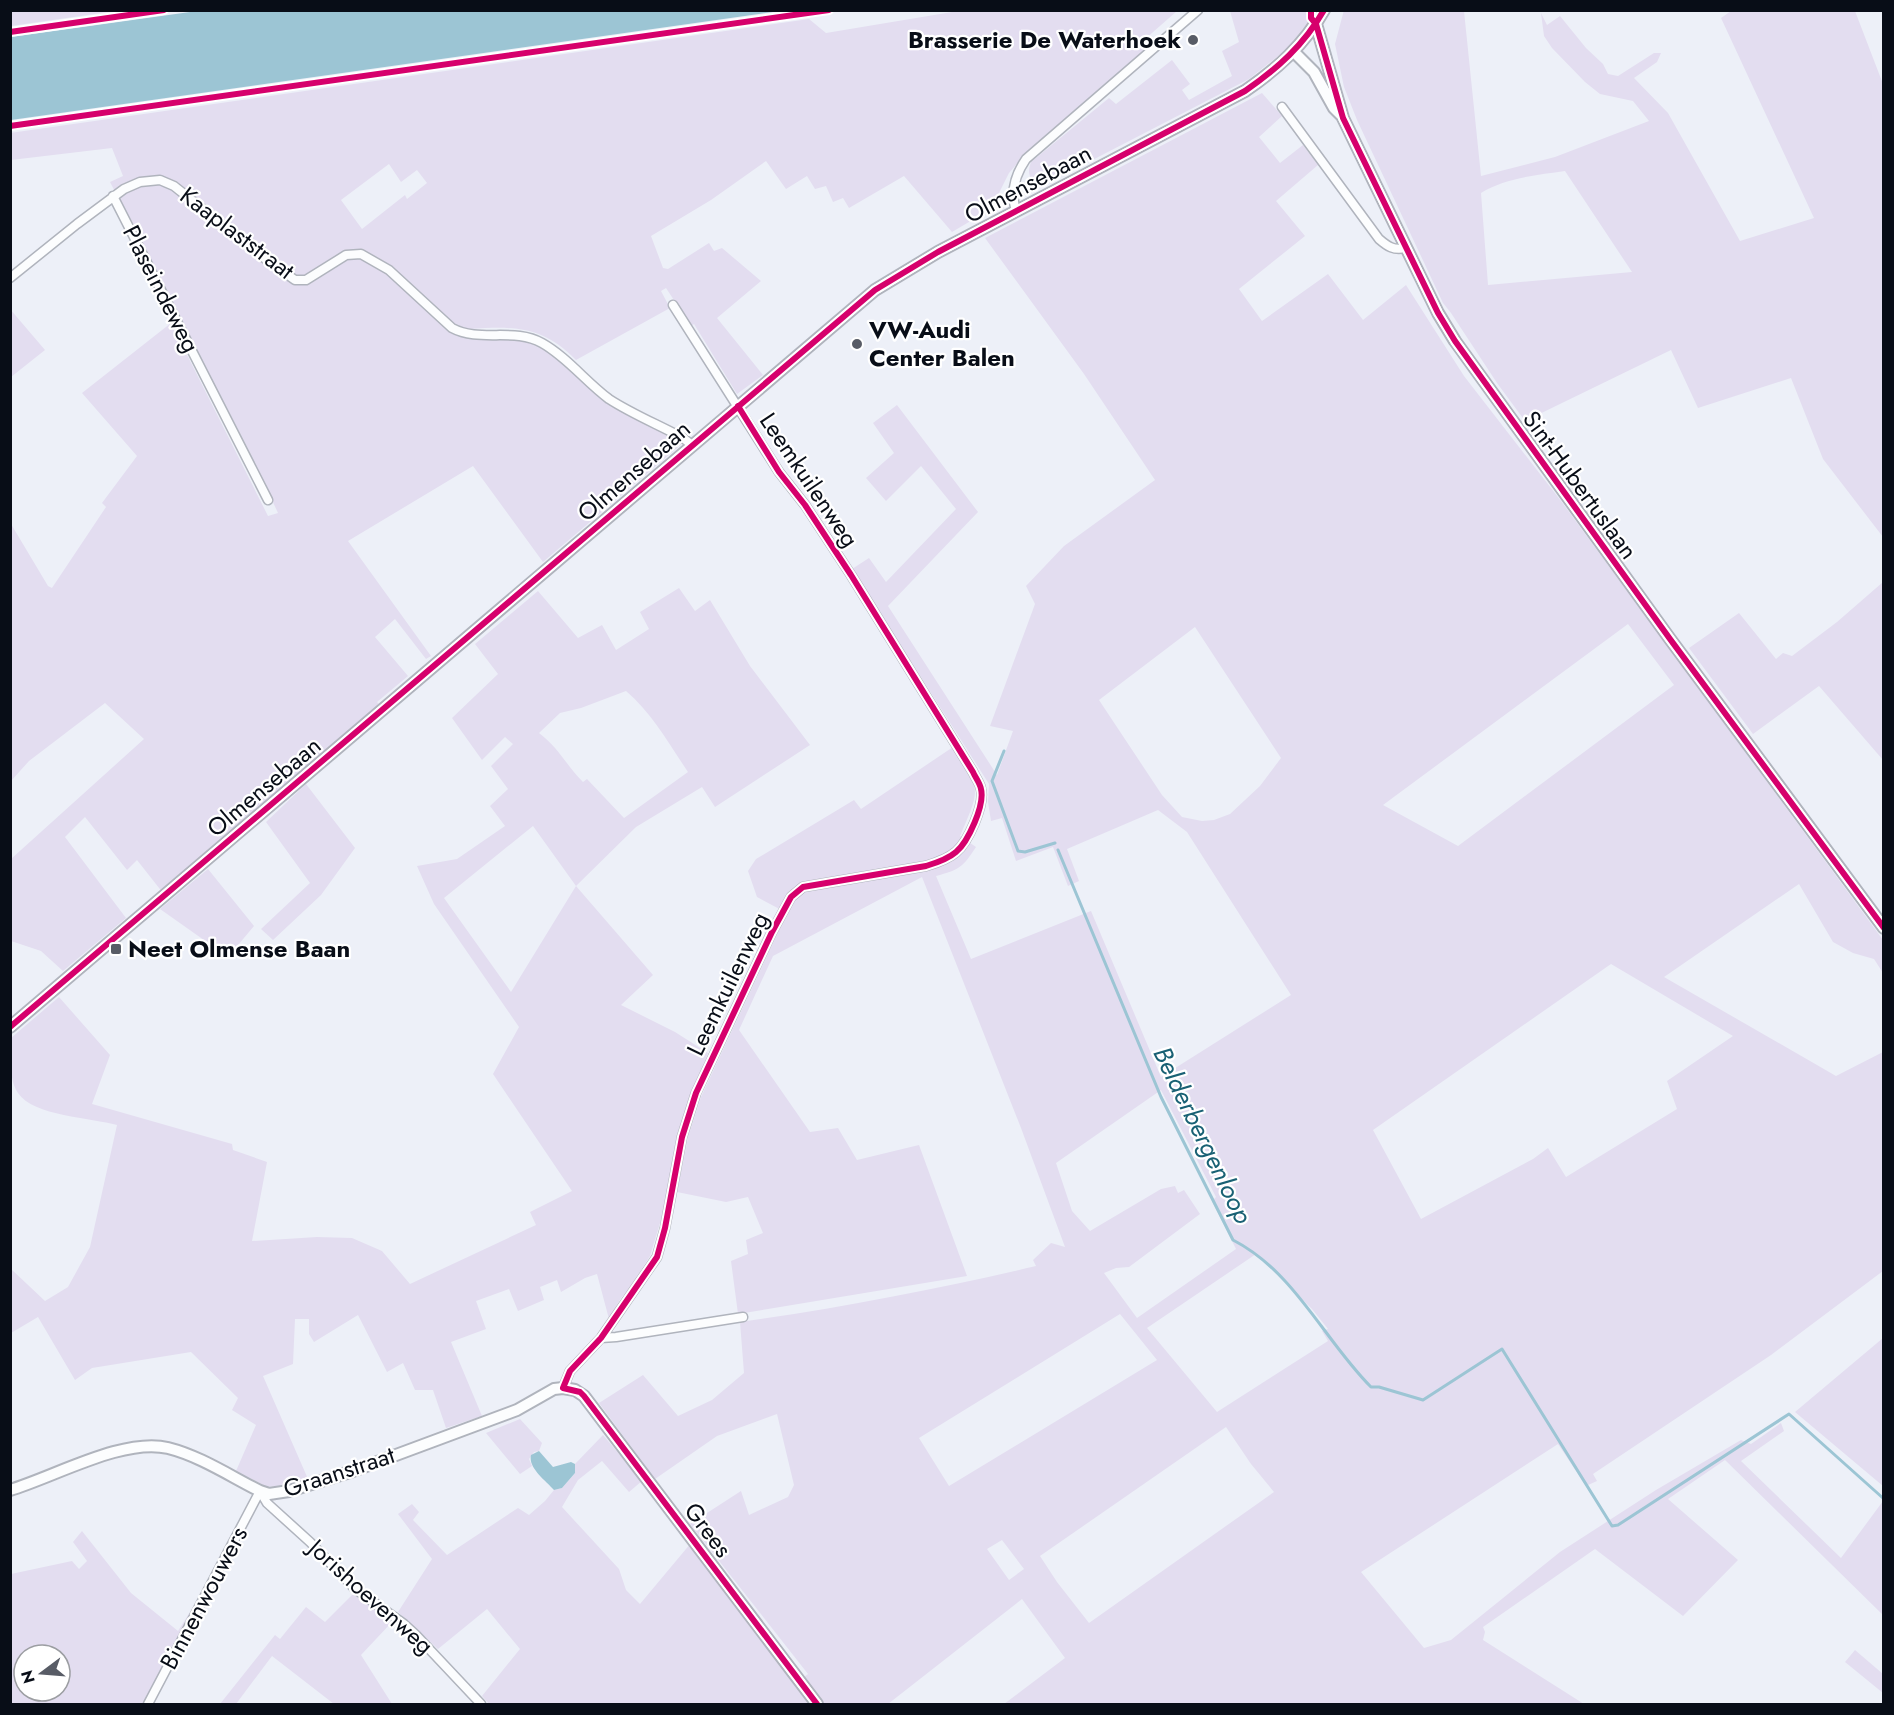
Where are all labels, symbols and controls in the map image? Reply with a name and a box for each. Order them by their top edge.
place label: Brasserie De Waterhoek [908,22,1181,57]
marker: Brasserie De Waterhoek [1186,33,1200,47]
street label: Olmensebaan [958,135,1098,232]
street label: Kaaplaststraat [173,178,302,287]
street label: Plaseindeweg [114,219,209,359]
place label: VW-Audi Center Balen [868,312,1015,375]
marker: VW-Audi Center Balen [850,337,864,351]
street label: Sint-Hubertuslaan [1514,403,1646,566]
street label: Leemkuilenweg [751,405,867,554]
street label: Olmensebaan [570,412,698,530]
street label: Olmensebaan [199,728,328,845]
street label: Leemkuilenweg [678,906,777,1061]
place label: Neet Olmense Baan [128,931,350,966]
marker: Neet Olmense Baan [109,942,123,956]
water label: Belderbergenloop [1144,1040,1263,1231]
street label: Graanstraat [279,1437,399,1506]
street label: Grees [676,1495,741,1565]
street label: Binnenwouwers [151,1520,256,1676]
street label: Jorishoevenweg [299,1529,442,1662]
north arrow [12,1643,72,1703]
text: N [15,1668,41,1686]

